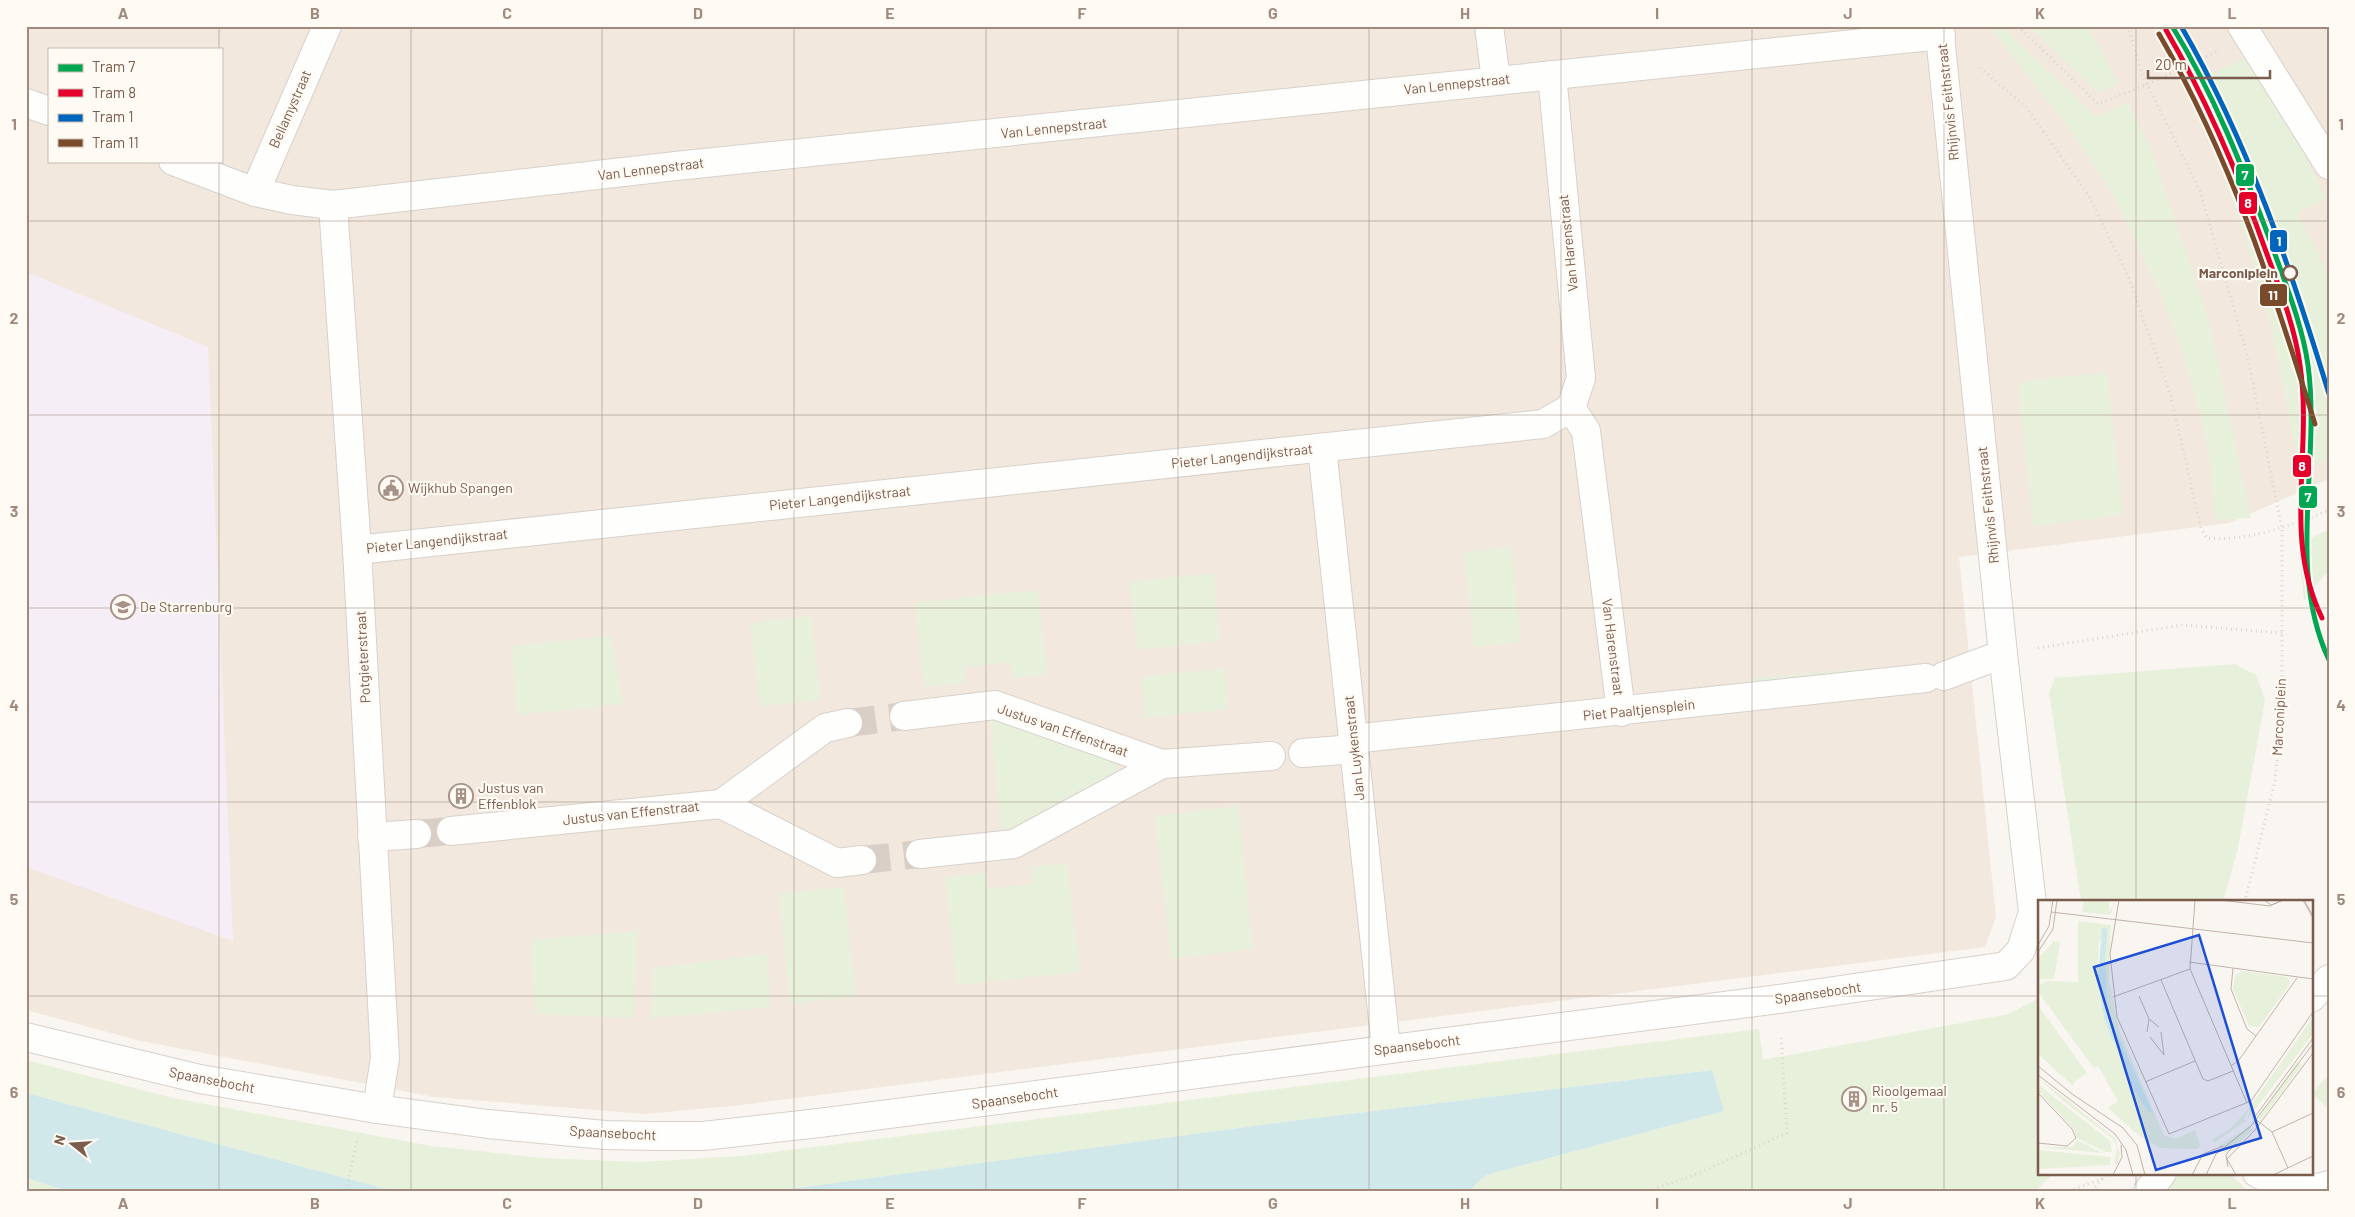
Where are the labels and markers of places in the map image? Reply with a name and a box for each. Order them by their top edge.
place label: Marconiplein [2199,264,2278,281]
marker: Marconiplein [2282,265,2298,281]
public building icon: Wijkhub Spangen [378,475,404,501]
place label: Wijkhub Spangen [408,479,513,496]
school or university icon: De Starrenburg [110,594,136,620]
place label: De Starrenburg [140,598,232,615]
place label: Justus van Effenblok [478,779,544,812]
building icon: Justus van Effenblok [448,783,474,809]
place label: Rioolgemaal nr. 5 [1872,1082,1947,1115]
building icon: Rioolgemaal nr. 5 [1841,1086,1867,1112]

